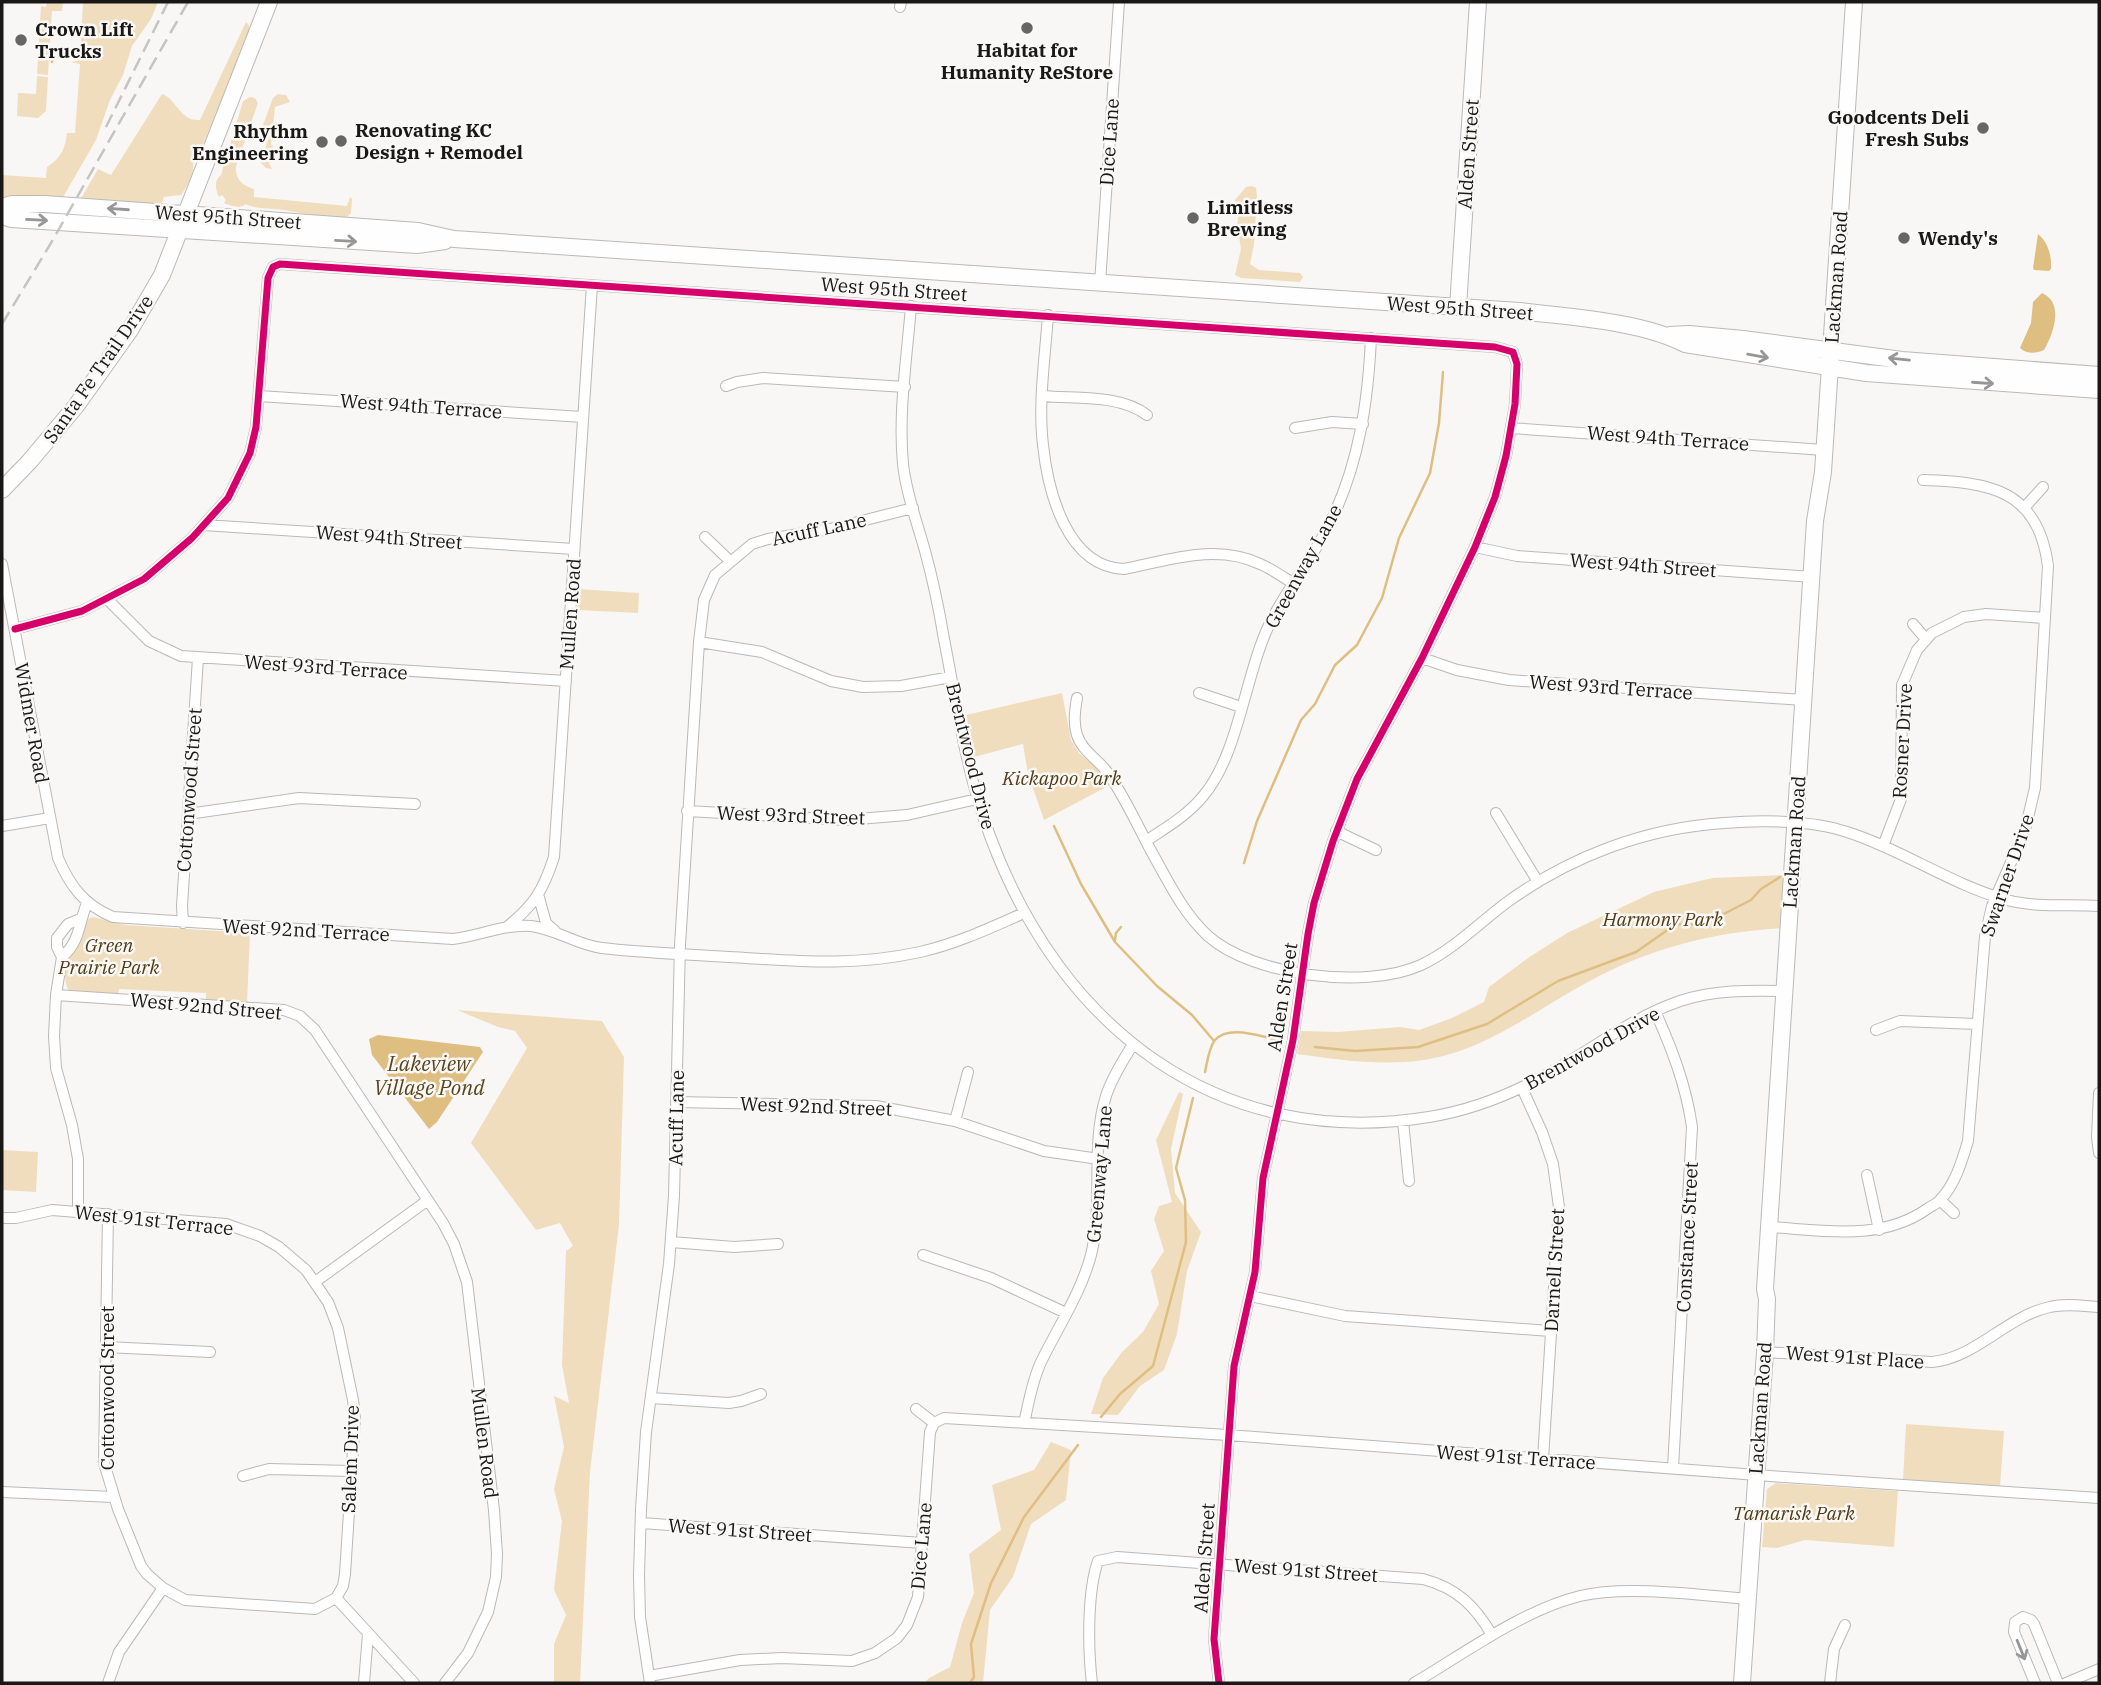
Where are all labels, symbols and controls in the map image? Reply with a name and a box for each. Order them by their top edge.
place label: Crown Lift Trucks [35,17,133,63]
marker: Habitat for Humanity ReStore [1019,20,1035,36]
marker: Crown Lift Trucks [13,32,29,48]
place label: Habitat for Humanity ReStore [941,38,1114,84]
street label: Dice Lane [1094,97,1124,187]
street label: Alden Street [1452,98,1484,210]
place label: Goodcents Deli Fresh Subs [1828,105,1969,151]
place label: Renovating KC Design + Remodel [355,118,523,164]
place label: Rhythm Engineering [192,119,308,165]
marker: Goodcents Deli Fresh Subs [1975,120,1991,136]
marker: Renovating KC Design + Remodel [333,133,349,149]
marker: Rhythm Engineering [314,134,330,150]
place label: Limitless Brewing [1207,195,1293,241]
street label: West 95th Street [154,200,303,234]
one-way arrow [108,202,130,215]
marker: Limitless Brewing [1185,210,1201,226]
street label: Lackman Road [1819,210,1853,344]
one-way arrow [26,213,49,226]
place label: Wendy's [1918,226,1998,250]
marker: Wendy's [1896,230,1912,246]
one-way arrow [334,235,356,248]
street label: West 95th Street [820,272,969,306]
street label: Santa Fe Trail Drive [38,290,158,448]
street label: West 95th Street [1386,291,1535,325]
one-way arrow [1746,350,1768,363]
one-way arrow [1888,352,1911,365]
one-way arrow [1972,377,1994,390]
street label: West 94th Terrace [339,388,503,424]
street label: West 94th Terrace [1586,420,1750,456]
street label: Greenway Lane [1259,500,1347,632]
street label: Acuff Lane [770,507,868,551]
street label: West 94th Street [315,520,464,554]
street label: West 94th Street [1569,548,1718,582]
street label: Mullen Road [554,557,586,671]
street label: West 93rd Terrace [243,649,409,685]
street label: Widmer Road [10,661,54,785]
street label: West 93rd Terrace [1528,669,1694,705]
street label: Brentwood Drive [941,680,1001,832]
street label: Rosner Drive [1887,683,1917,799]
street label: Cottonwood Street [171,707,207,873]
park label: Kickapoo Park [1001,766,1123,790]
street label: Lackman Road [1777,775,1811,909]
street label: West 93rd Street [716,800,866,830]
street label: Swarner Drive [1975,811,2039,939]
park label: Harmony Park [1602,907,1724,931]
street label: West 92nd Terrace [222,914,390,946]
park label: Green Prairie Park [57,933,161,979]
street label: Alden Street [1262,940,1303,1053]
street label: West 92nd Street [129,987,283,1025]
street label: Brentwood Drive [1520,1001,1664,1095]
water label: Lakeview Village Pond [373,1049,485,1101]
street label: Acuff Lane [663,1070,689,1166]
street label: West 92nd Street [740,1091,893,1121]
street label: Greenway Lane [1081,1104,1117,1244]
street label: Constance Street [1671,1161,1703,1313]
street label: West 91st Terrace [73,1200,235,1240]
street label: Darnell Street [1539,1207,1569,1332]
street label: Cottonwood Street [95,1305,119,1470]
street label: West 91st Place [1785,1340,1925,1374]
street label: Lackman Road [1743,1341,1777,1475]
street label: Mullen Road [466,1386,504,1500]
street label: Salem Drive [336,1405,364,1513]
street label: West 91st Terrace [1435,1439,1597,1475]
street label: Dice Lane [905,1501,937,1591]
park label: Tamarisk Park [1733,1501,1856,1525]
street label: Alden Street [1188,1502,1220,1614]
street label: West 91st Street [667,1513,813,1547]
street label: West 91st Street [1233,1553,1379,1587]
one-way arrow [2015,1639,2028,1661]

